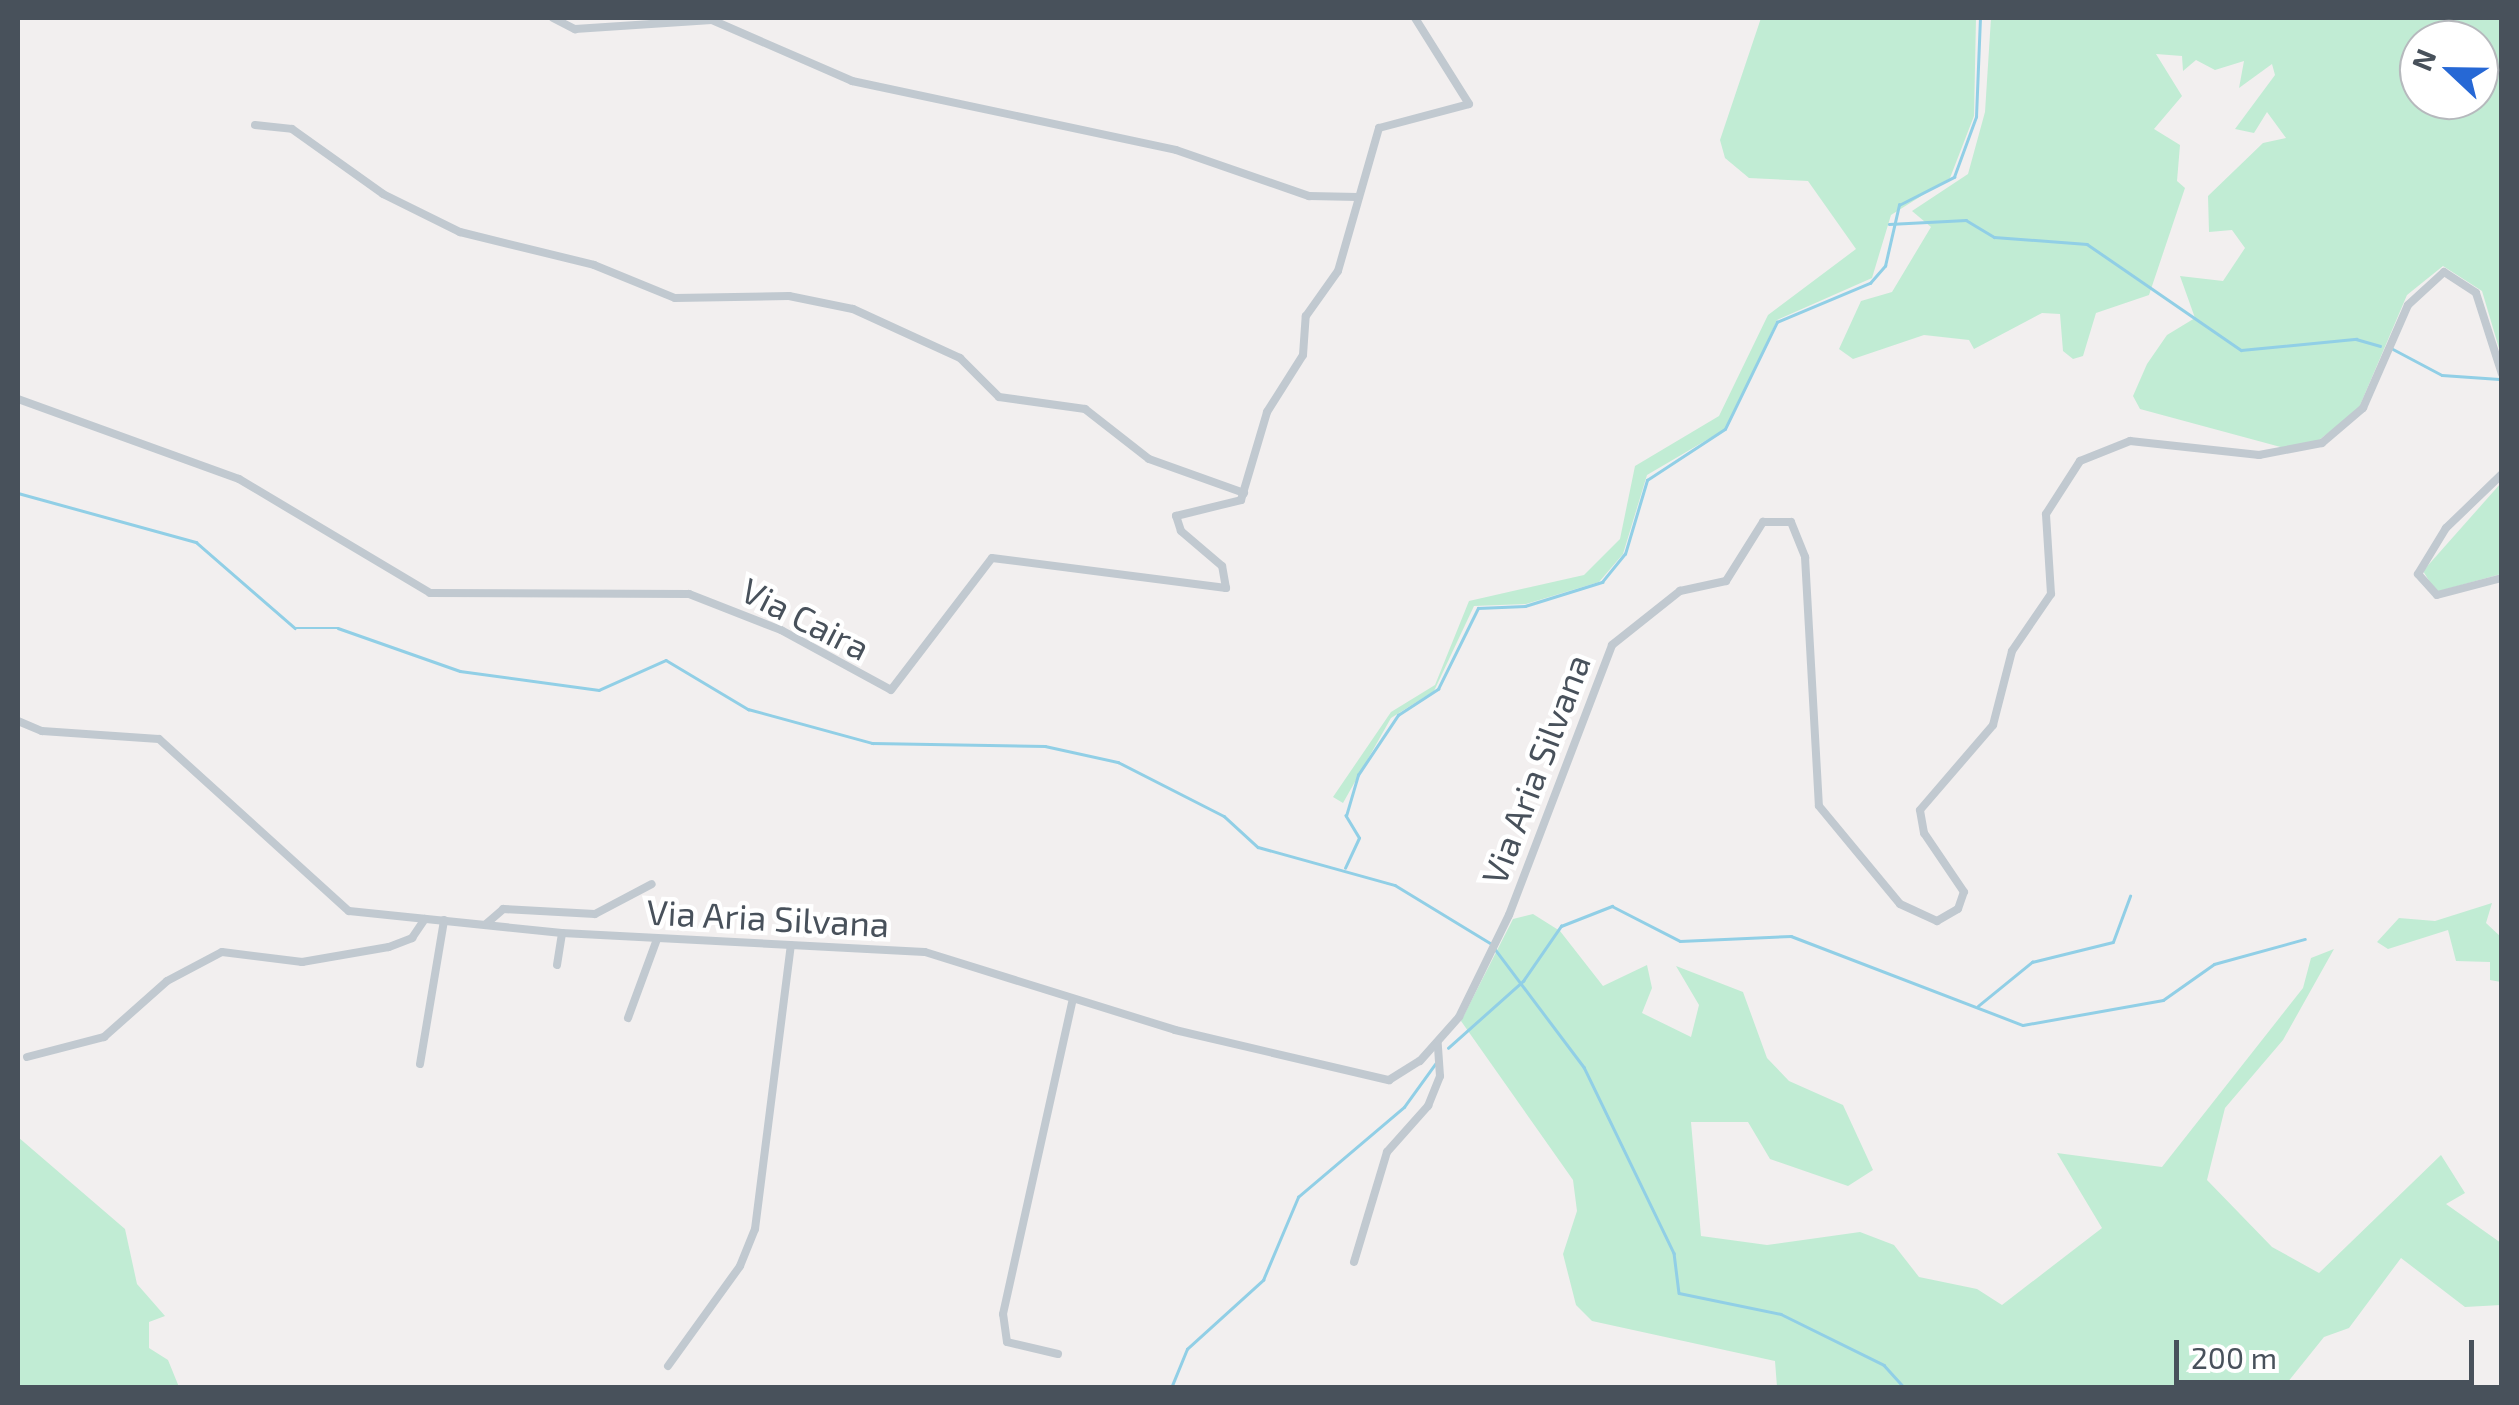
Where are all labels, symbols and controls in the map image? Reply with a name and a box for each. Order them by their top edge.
north arrow [2399,20,2499,120]
text: N [2403,44,2443,75]
street label: Via Caira [735,568,877,668]
street label: Via Aria Silvana [1472,648,1598,890]
street label: Via Aria Silvana [645,890,891,944]
scale bar [2179,1320,2479,1382]
text: 200 m [2191,1339,2277,1375]

